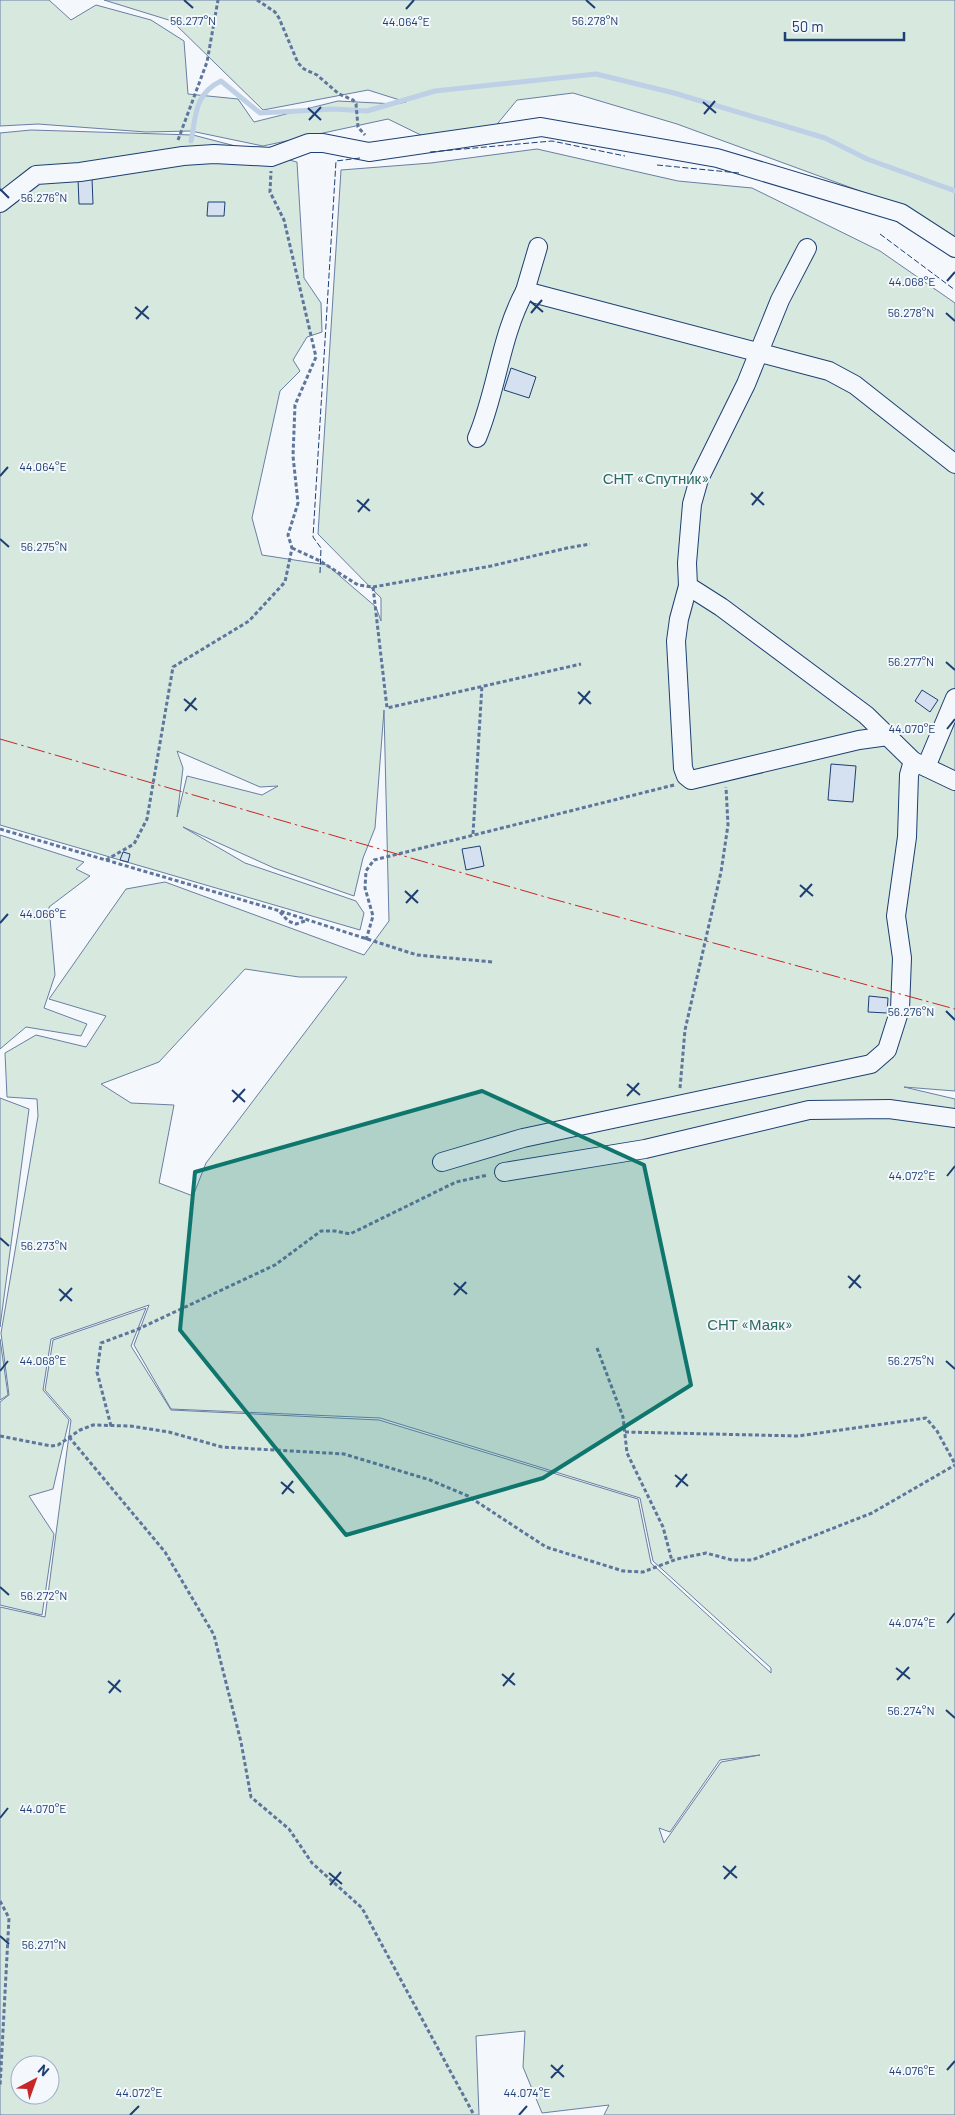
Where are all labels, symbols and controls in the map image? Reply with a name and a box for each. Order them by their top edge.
scale bar [785,10,904,42]
text: 56.277°N [170,13,216,27]
text: 56.278°N [572,13,618,27]
text: 44.064°E [382,14,430,28]
text: 50 m [792,17,824,35]
text: 56.276°N [21,190,67,204]
text: 44.068°E [888,274,936,288]
text: 56.278°N [888,305,934,319]
text: 44.064°E [19,459,67,473]
park label: СНТ «Спутник» [603,469,709,487]
text: 56.275°N [21,539,67,553]
text: 56.277°N [888,654,934,668]
text: 44.070°E [888,721,936,735]
text: 44.066°E [19,906,67,920]
text: 56.276°N [888,1004,934,1018]
text: 44.072°E [889,1168,935,1182]
text: 56.273°N [21,1238,67,1252]
park label: СНТ «Маяк» [707,1315,793,1333]
text: 44.068°E [19,1353,67,1367]
text: 56.275°N [888,1353,934,1367]
text: 56.272°N [21,1588,67,1602]
text: 44.074°E [888,1615,936,1629]
text: 56.274°N [887,1703,935,1717]
text: 44.070°E [19,1801,67,1815]
text: 56.271°N [22,1937,66,1951]
north arrow [10,2055,60,2105]
text: N [35,2060,53,2079]
text: 44.076°E [889,2063,935,2077]
text: 44.072°E [116,2085,162,2099]
text: 44.074°E [503,2085,551,2099]

